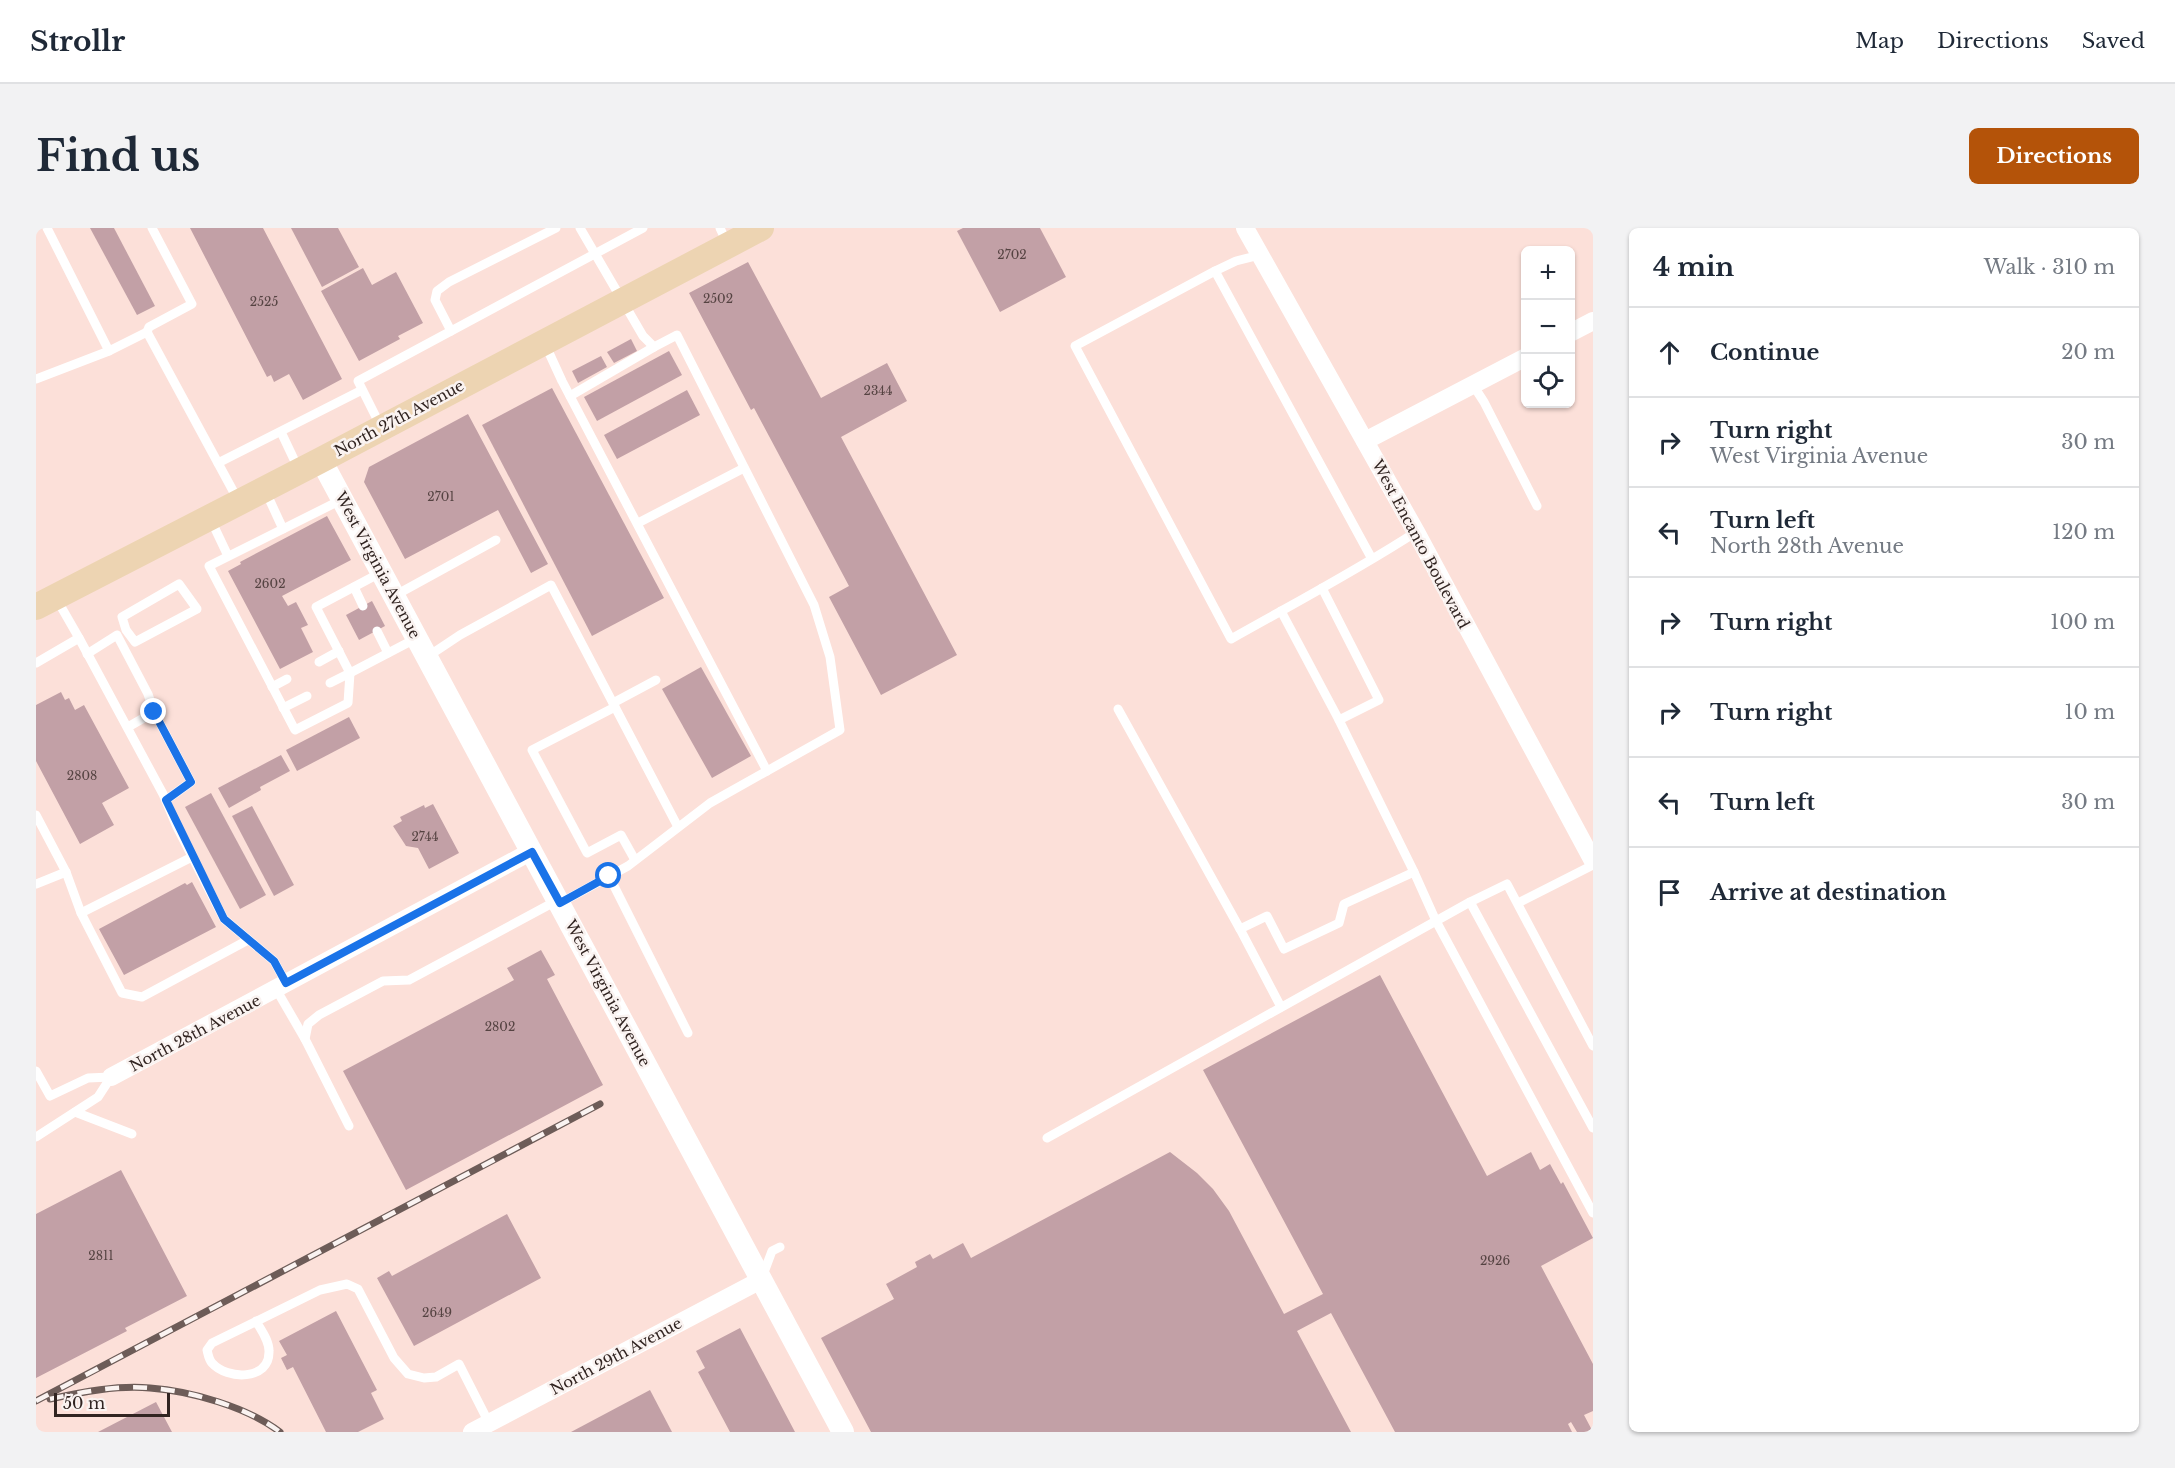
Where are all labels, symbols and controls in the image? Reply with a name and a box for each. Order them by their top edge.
text: Strollr [30,24,125,59]
text: Map [1855,28,1904,54]
text: Directions [1937,28,2049,54]
text: Saved [2082,28,2145,54]
button: Directions [1969,128,2139,184]
text: Find us [36,130,200,182]
map controls [1521,246,1575,408]
button: + [1521,246,1575,300]
house number: 2702 [997,247,1027,262]
text: 4 min [1653,251,1734,283]
text: Walk · 310 m [1984,255,2115,279]
house number: 2502 [703,291,733,306]
house number: 2525 [250,294,278,309]
button: − [1521,300,1575,354]
icon: ahead [1653,336,1686,369]
text: Continue [1710,339,1819,366]
text: 20 m [2061,340,2115,364]
button: locate [1521,354,1575,408]
street label: North 27th Avenue [331,376,467,460]
house number: 2344 [864,383,892,398]
text: Turn right [1710,417,1832,444]
icon: right [1653,426,1686,459]
text: 30 m [2061,430,2115,454]
text: West Virginia Avenue [1710,444,1928,468]
street label: West Encanto Boulevard [1368,455,1474,632]
street label: West Virginia Avenue [331,487,425,642]
house number: 2701 [427,489,455,504]
text: Turn left [1710,507,1815,534]
icon: left [1653,516,1686,549]
text: 120 m [2052,520,2115,544]
text: North 28th Avenue [1710,534,1904,558]
house number: 2602 [254,576,286,591]
icon: right [1653,606,1686,639]
text: Turn right [1710,609,1832,636]
text: 100 m [2050,610,2115,634]
icon: right [1653,696,1686,729]
route end [140,698,166,724]
text: Turn right [1710,699,1832,726]
text: 10 m [2065,700,2115,724]
house number: 2808 [67,768,97,783]
icon: left [1653,786,1686,819]
text: Turn left [1710,789,1815,816]
text: 30 m [2061,790,2115,814]
house number: 2744 [411,829,439,844]
route start [595,862,621,888]
icon: arrive [1653,876,1686,909]
text: Arrive at destination [1710,879,1947,906]
street label: West Virginia Avenue [561,915,655,1070]
street label: North 28th Avenue [126,990,264,1076]
house number: 2802 [485,1019,515,1034]
house number: 2811 [88,1248,114,1263]
house number: 2926 [1480,1253,1510,1268]
house number: 2649 [422,1305,452,1320]
street label: North 29th Avenue [547,1313,685,1399]
scale bar [54,1390,170,1418]
text: 50 m [63,1393,105,1413]

